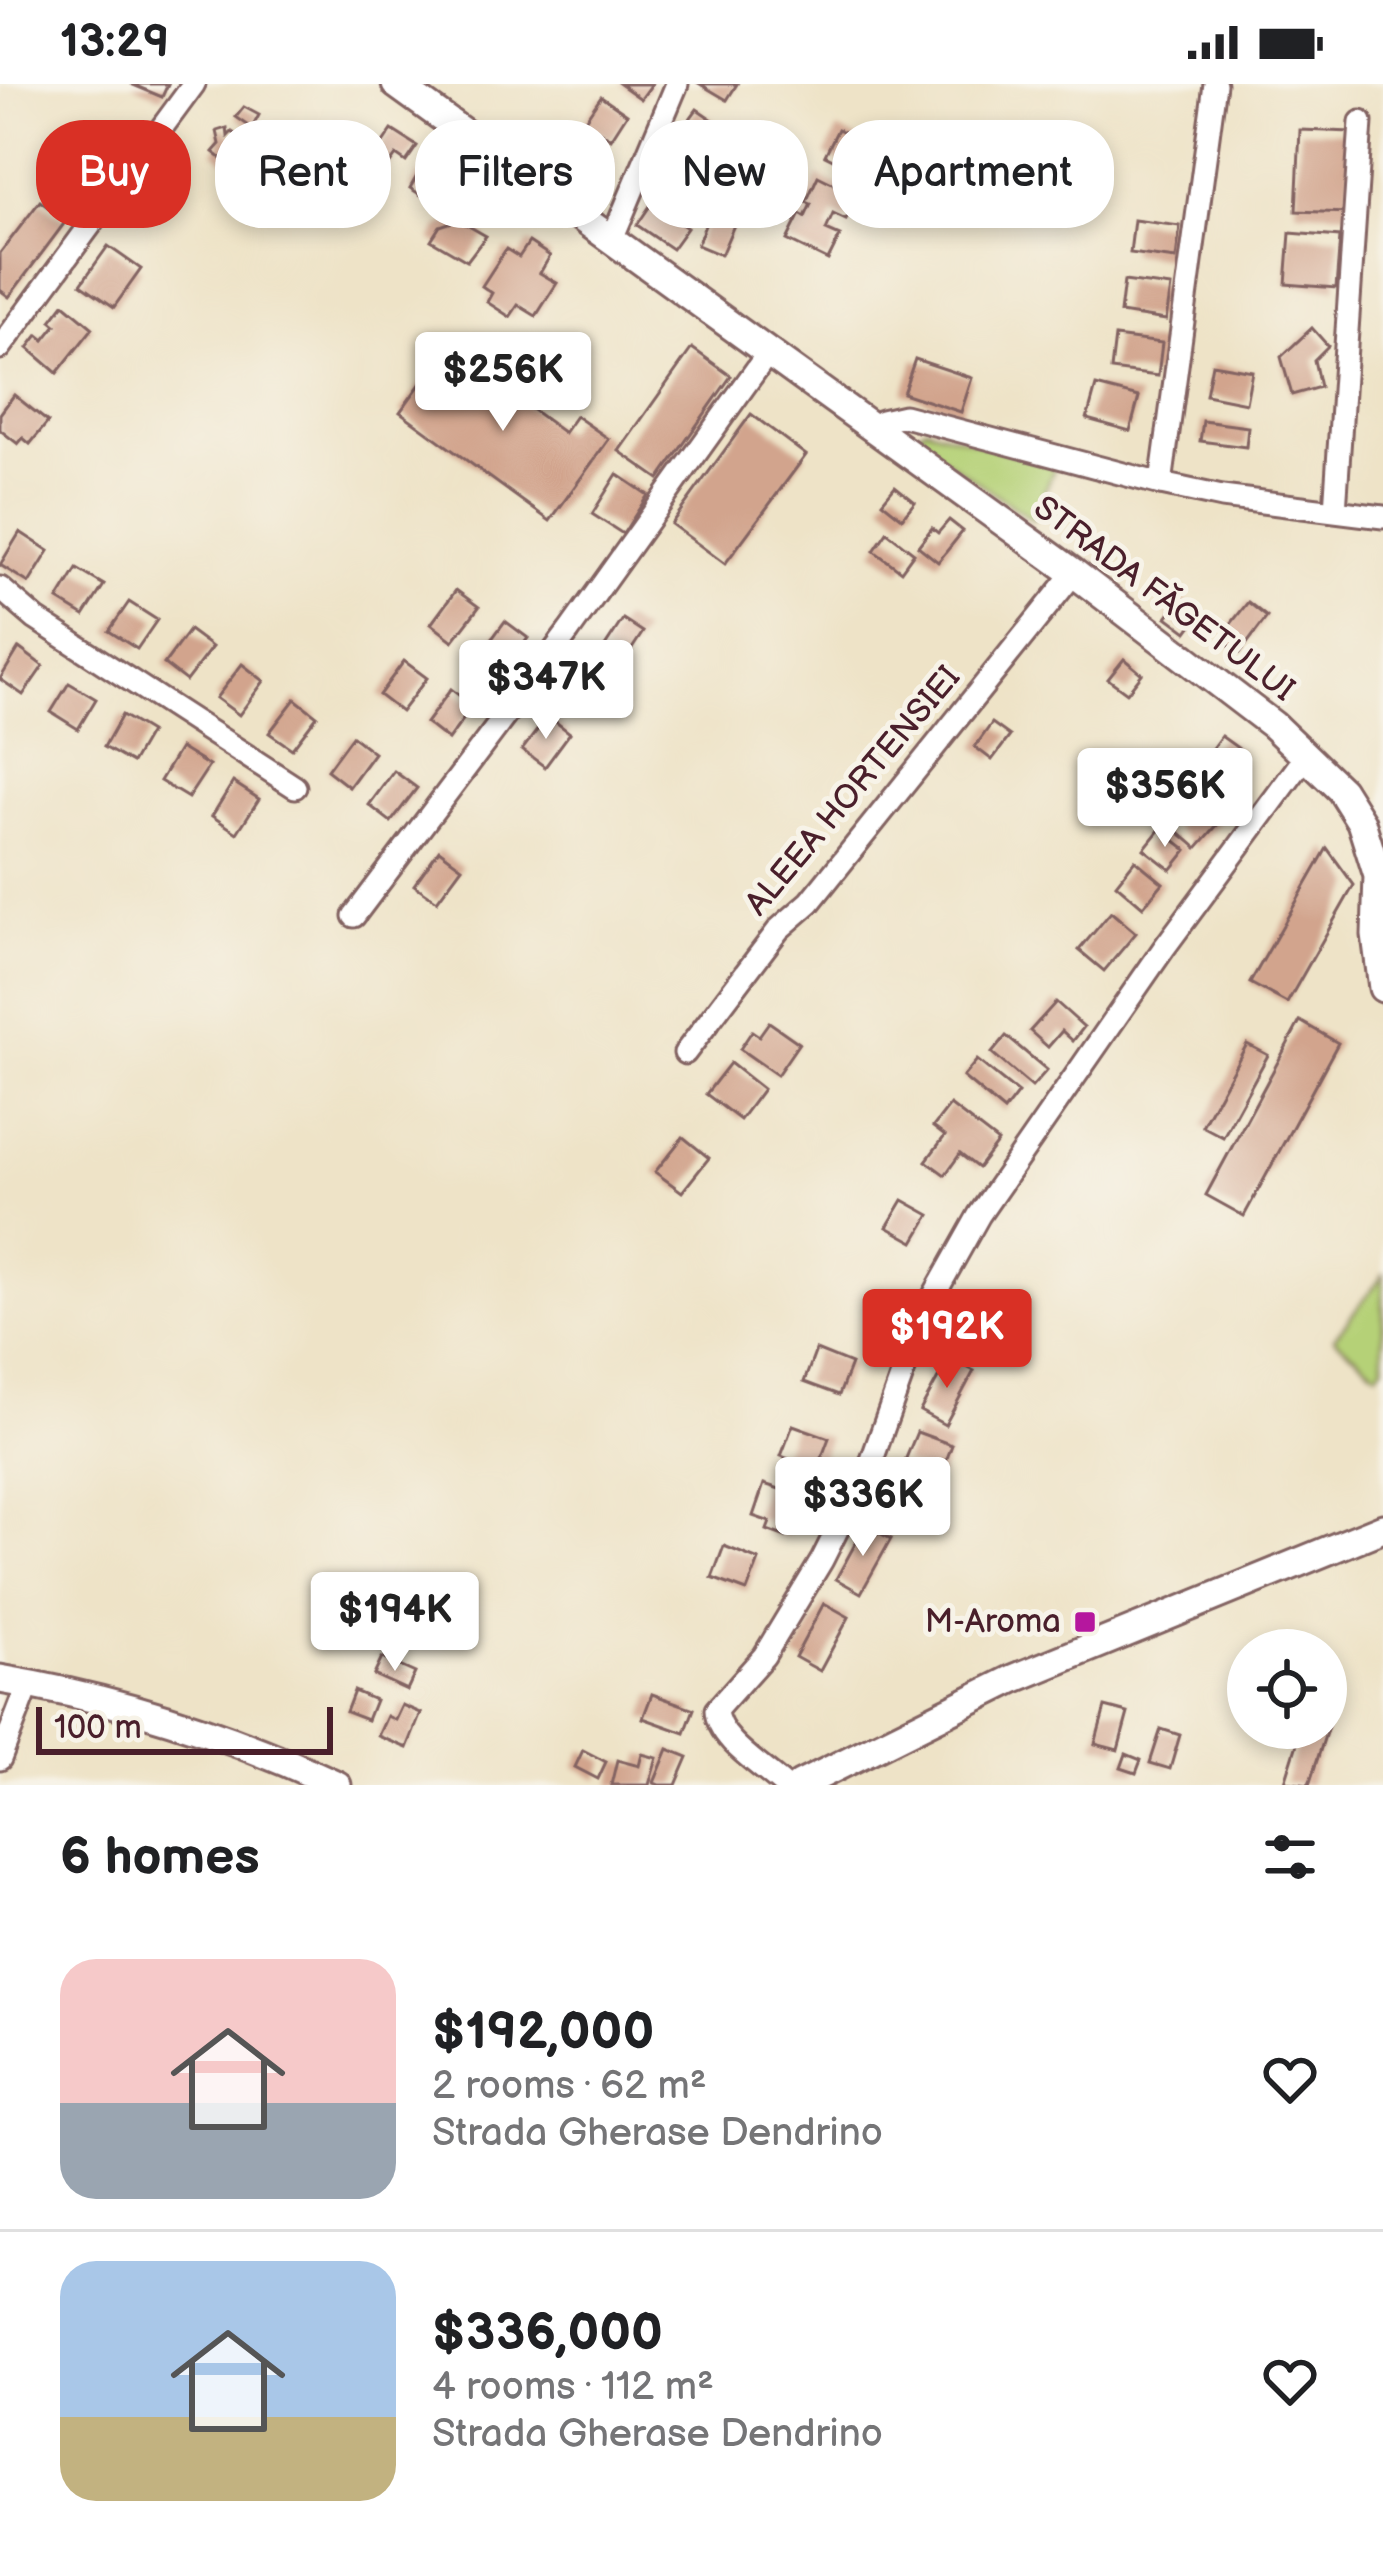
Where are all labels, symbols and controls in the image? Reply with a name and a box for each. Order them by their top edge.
text: 13:29 [60,15,169,70]
chip: Buy [36,120,191,228]
chip: Rent [215,120,391,228]
chip: Filters [415,120,615,228]
chip: New [639,120,808,228]
chip: Apartment [832,120,1114,228]
pin: $256K [419,332,587,434]
text: $256K [442,347,564,394]
street label: STRADA FĂGETULUI [1026,487,1303,710]
pin: $347K [462,640,630,742]
text: $347K [486,655,606,702]
street label: ALEEA HORTENSIEI [737,658,969,924]
pin: $356K [1081,748,1249,850]
text: $356K [1104,763,1226,810]
pin: $192K [863,1289,1031,1391]
text: $192K [890,1304,1004,1351]
pin: $336K [779,1457,947,1559]
text: $336K [802,1472,924,1519]
pin: $194K [311,1572,479,1674]
text: $194K [338,1587,452,1634]
place label: M-Aroma [925,1602,1061,1642]
marker: M-Aroma [1072,1609,1098,1635]
map controls [1227,1629,1347,1749]
button: locate [1227,1629,1347,1749]
scale bar [36,1701,333,1754]
text: 100 m [54,1708,142,1748]
icon: filters [1257,1824,1323,1890]
text: 6 homes [60,1827,260,1888]
text: $192,000 [432,2002,654,2063]
icon: home [156,2007,300,2151]
icon: heart [1257,2046,1323,2112]
text: 2 rooms · 62 m² [432,2063,707,2110]
text: Strada Gherase Dendrino [432,2110,883,2157]
text: $336,000 [432,2303,663,2364]
icon: home [156,2309,300,2453]
icon: heart [1257,2348,1323,2414]
text: 4 rooms · 112 m² [432,2364,714,2411]
text: Strada Gherase Dendrino [432,2411,883,2458]

